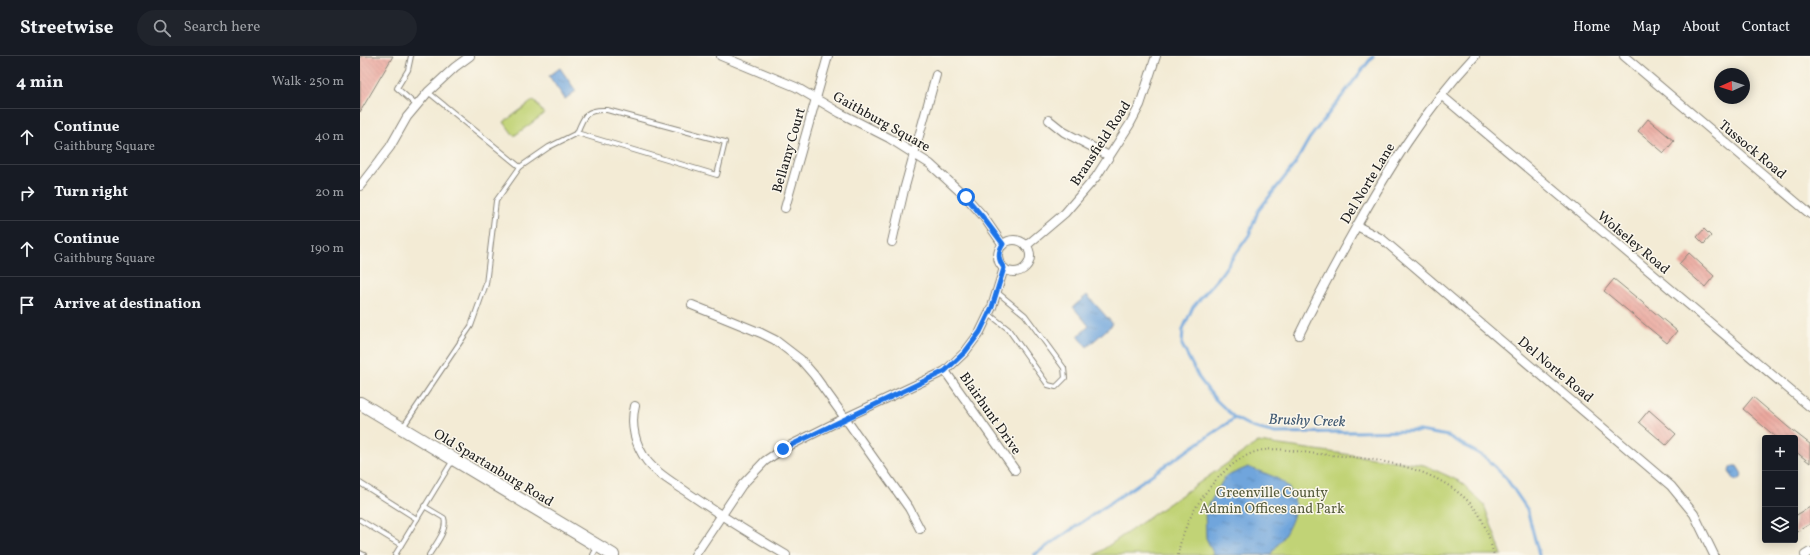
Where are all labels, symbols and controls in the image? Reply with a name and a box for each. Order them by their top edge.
search box [137,10,417,46]
text: Streetwise [20,15,113,41]
icon: search [151,17,173,39]
text: Search here [183,17,260,38]
text: Home [1573,18,1610,37]
text: Map [1632,18,1660,37]
text: About [1682,18,1720,37]
text: Contact [1742,18,1790,37]
north arrow [1714,68,1750,104]
text: 4 min [16,71,63,94]
text: Walk · 250 m [272,73,344,91]
street label: Gaithburg Square [829,88,934,157]
street label: Bransfield Road [1067,98,1136,190]
street label: Bellamy Court [768,106,811,195]
street label: Tussock Road [1714,116,1790,184]
text: Continue [54,117,119,138]
icon: ahead [16,126,38,148]
text: 40 m [315,128,344,146]
text: Gaithburg Square [54,138,155,156]
street label: Del Norte Lane [1337,139,1400,228]
icon: right [16,182,38,204]
text: Turn right [54,182,128,203]
text: 20 m [315,184,344,202]
route start [957,188,975,206]
street label: Wolseley Road [1593,207,1673,279]
text: Continue [54,229,119,250]
icon: ahead [16,238,38,260]
text: 190 m [310,240,344,258]
text: Gaithburg Square [54,250,155,268]
icon: arrive [16,294,38,316]
text: Arrive at destination [54,294,201,315]
street label: Del Norte Road [1513,333,1597,407]
street label: Blairhunt Drive [954,369,1025,459]
water label: Brushy Creek [1268,410,1346,433]
street label: Old Spartanburg Road [430,425,557,512]
map controls [1762,435,1798,543]
button: + [1762,435,1798,471]
route end [774,440,792,458]
button: − [1762,471,1798,507]
park label: Greenville County Admin Offices and Park [1199,484,1345,519]
button: layers [1762,507,1798,543]

